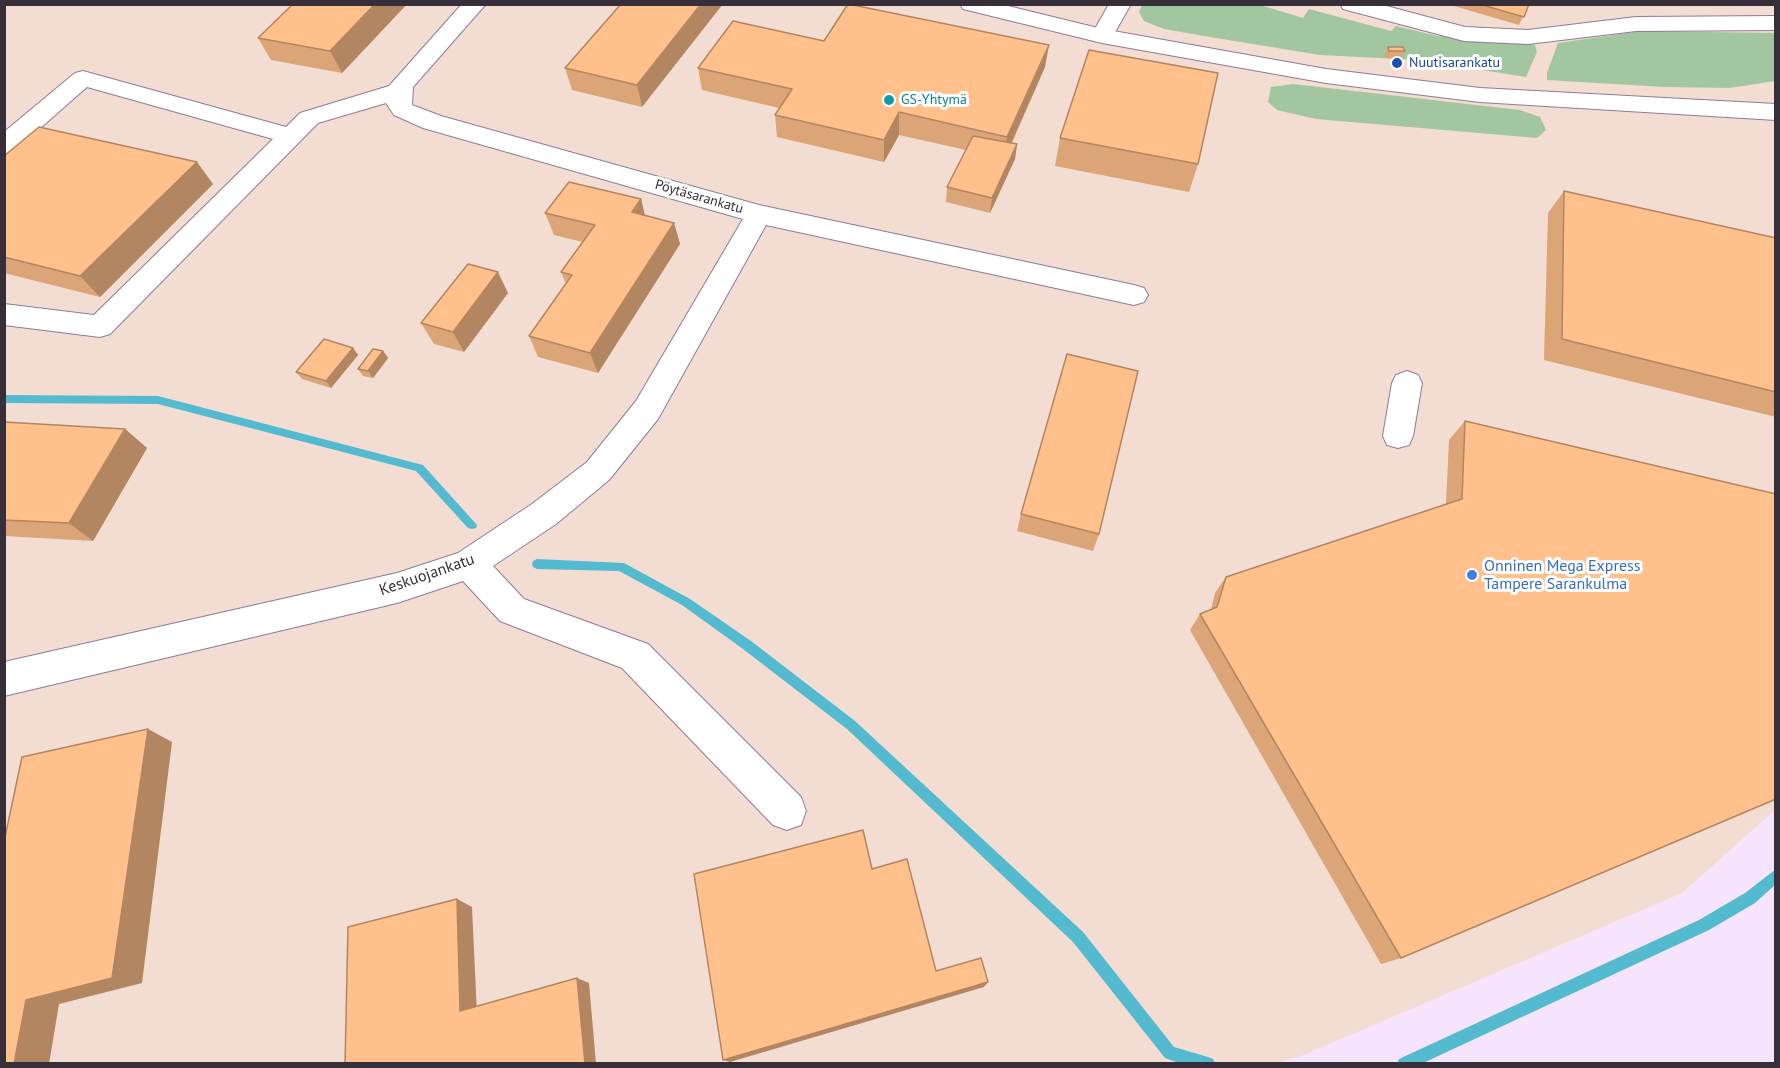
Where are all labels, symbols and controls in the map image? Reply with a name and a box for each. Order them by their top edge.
place label: Nuutisarankatu [1409,55,1500,71]
marker: Nuutisarankatu [1390,56,1404,70]
place label: GS-Yhtymä [901,92,967,108]
marker: GS-Yhtymä [882,93,896,107]
street label: Pöytäsarankatu [653,176,745,218]
street label: Keskuojankatu [377,550,477,600]
place label: Onninen Mega Express Tampere Sarankulma [1484,556,1641,594]
marker: Onninen Mega Express Tampere Sarankulma [1465,568,1479,582]

